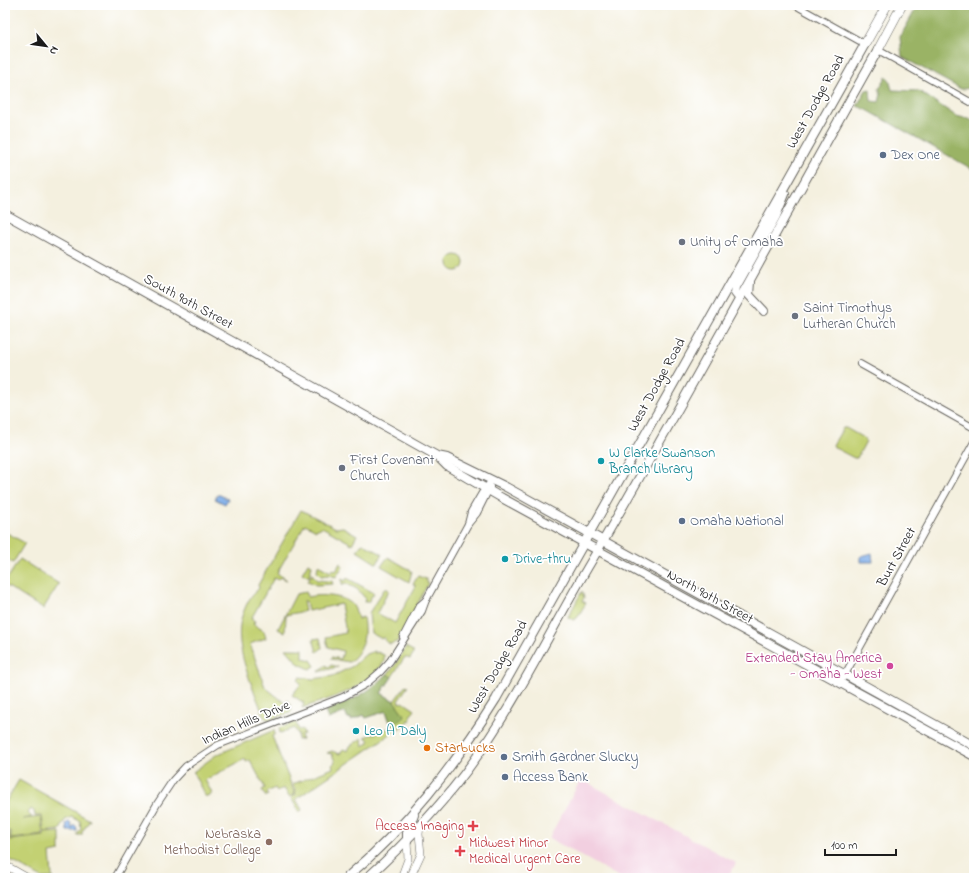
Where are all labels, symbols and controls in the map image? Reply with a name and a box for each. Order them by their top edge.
north arrow [26,26,66,66]
text: N [45,43,63,57]
street label: West Dodge Road [782,51,851,153]
place label: Dex One [890,145,940,166]
marker: Dex One [878,150,888,160]
place label: Unity of Omaha [690,232,783,254]
marker: Unity of Omaha [677,237,687,247]
street label: South 90th Street [139,269,237,335]
place label: Saint Timothys Lutheran Church [803,298,896,335]
marker: Saint Timothys Lutheran Church [790,311,800,321]
street label: West Dodge Road [623,334,692,436]
place label: W Clarke Swanson Branch Library [608,443,715,481]
place label: First Covenant Church [349,450,435,487]
marker: W Clarke Swanson Branch Library [596,456,606,466]
marker: First Covenant Church [337,463,347,473]
place label: Omaha National [690,511,784,532]
marker: Omaha National [677,516,687,526]
street label: Burt Street [872,523,922,591]
place label: Drive-thru [512,549,571,570]
marker: Drive-thru [500,554,510,564]
street label: North 90th Street [663,564,757,630]
street label: West Dodge Road [463,616,534,718]
place label: Extended Stay America - Omaha - West [745,648,882,685]
marker: Extended Stay America - Omaha - West [885,661,895,671]
street label: Indian Hills Drive [199,695,294,751]
place label: Leo A Daly [364,721,427,743]
marker: Leo A Daly [351,726,361,736]
place label: Starbucks [435,738,495,759]
marker: Starbucks [422,743,432,753]
place label: Smith Gardner Slucky [512,747,638,769]
marker: Smith Gardner Slucky [499,752,509,762]
place label: Access Bank [513,767,589,788]
marker: Access Bank [500,772,510,782]
place label: Access Imaging [375,816,464,838]
marker: Access Imaging [467,820,479,832]
place label: Nebraska Methodist College [164,824,262,862]
scale bar [825,831,896,857]
place label: Midwest Minor Medical Urgent Care [469,833,581,871]
marker: Nebraska Methodist College [264,837,274,847]
text: 100 m [831,837,858,855]
marker: Midwest Minor Medical Urgent Care [454,845,466,857]

